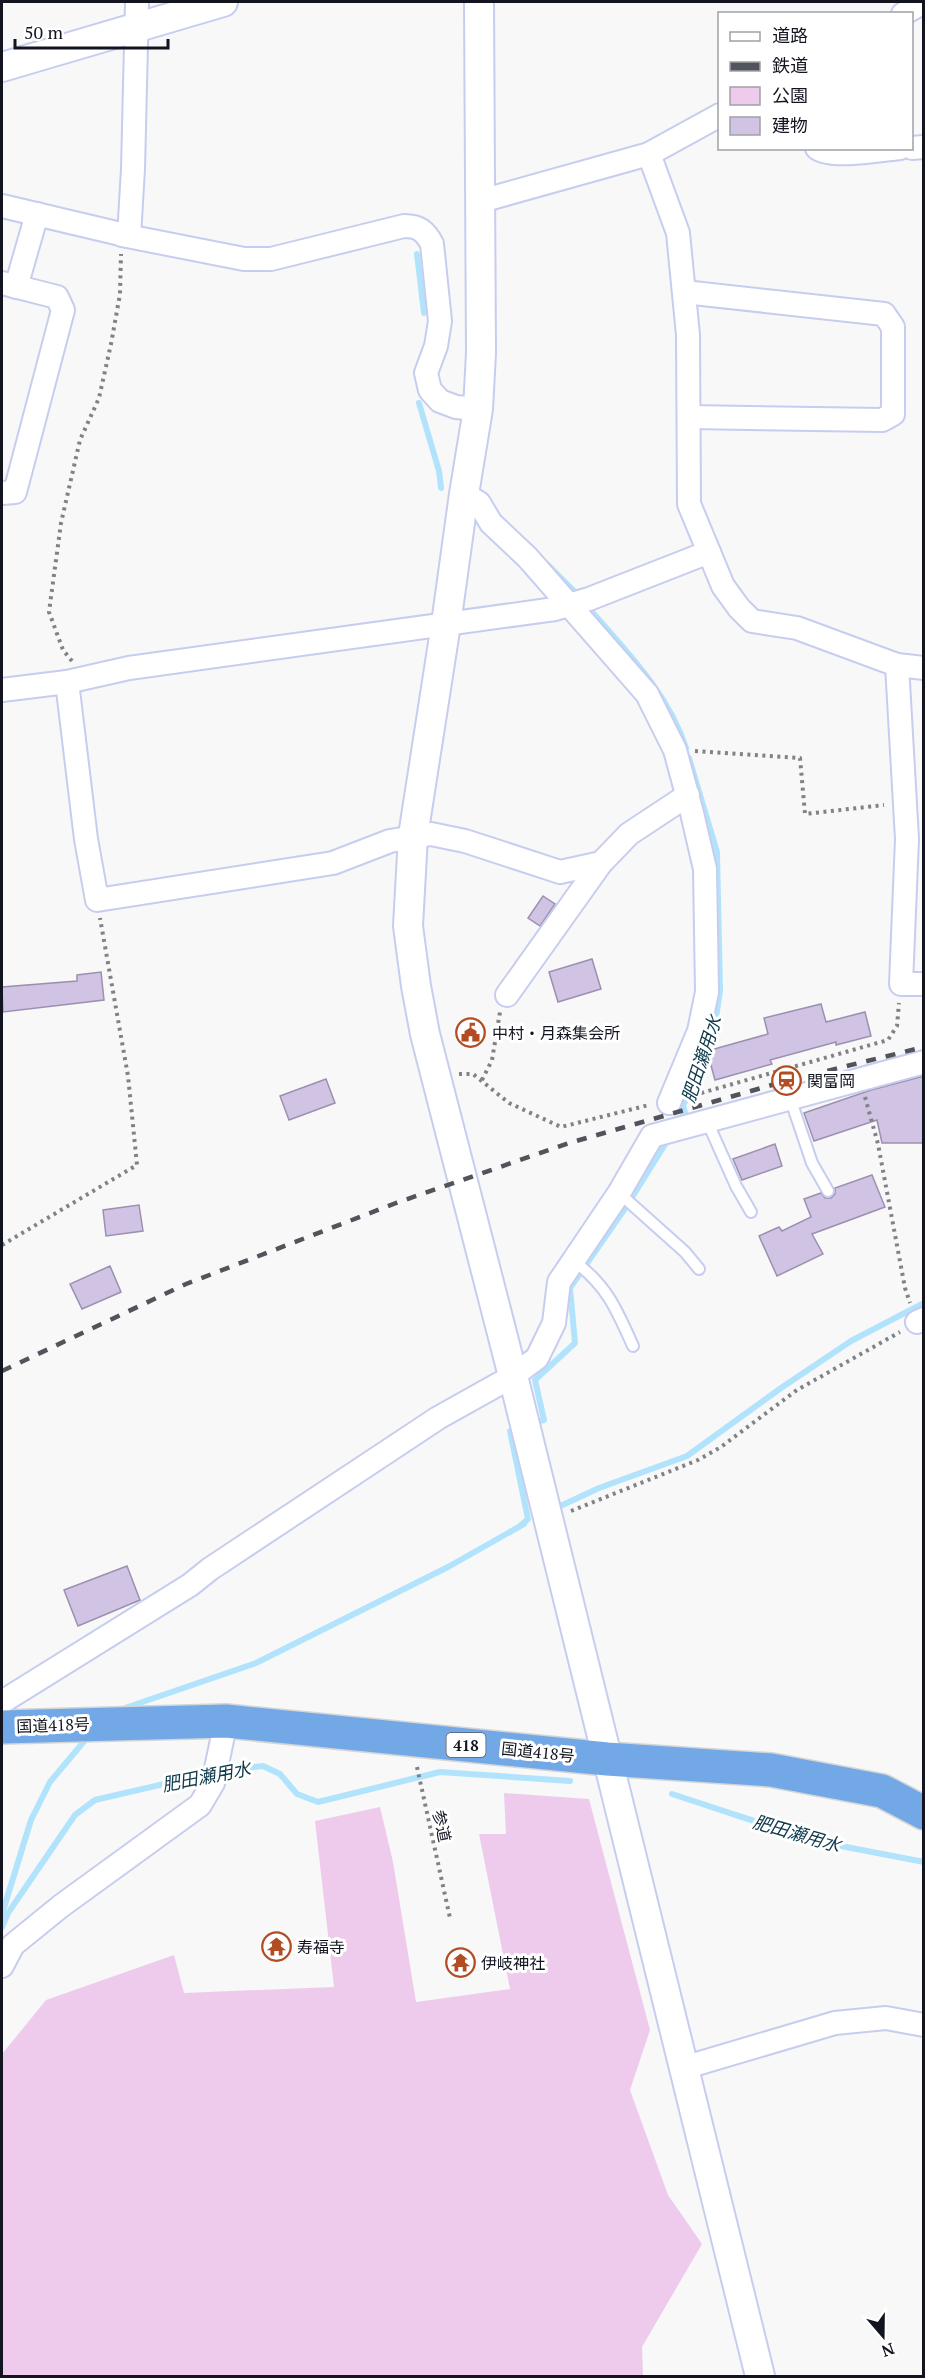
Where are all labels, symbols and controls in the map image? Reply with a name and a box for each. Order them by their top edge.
scale bar [15,12,168,50]
legend [718,12,913,150]
text: 50 m [24,20,64,44]
text: 道路 [772,23,808,47]
text: 鉄道 [772,53,808,77]
text: 公園 [772,83,808,107]
text: 建物 [772,113,808,137]
water label: 肥田瀬用水 [676,1011,727,1106]
public building icon: 中村・月森集会所 [455,1017,487,1049]
place label: 中村・月森集会所 [492,1022,620,1044]
station icon: 関富岡 [770,1065,802,1097]
place label: 関富岡 [807,1070,855,1092]
street label: 国道418号 [16,1713,90,1737]
road number: 418 [446,1733,486,1757]
street label: 国道418号 [500,1737,576,1767]
water label: 肥田瀬用水 [160,1755,254,1796]
street label: 参道 [428,1808,456,1844]
water label: 肥田瀬用水 [750,1809,845,1857]
temple icon: 寿福寺 [260,1931,292,1963]
place label: 寿福寺 [297,1936,345,1958]
temple icon: 伊岐神社 [444,1947,476,1979]
place label: 伊岐神社 [481,1952,545,1974]
north arrow [853,2306,913,2366]
text: N [879,2338,898,2363]

